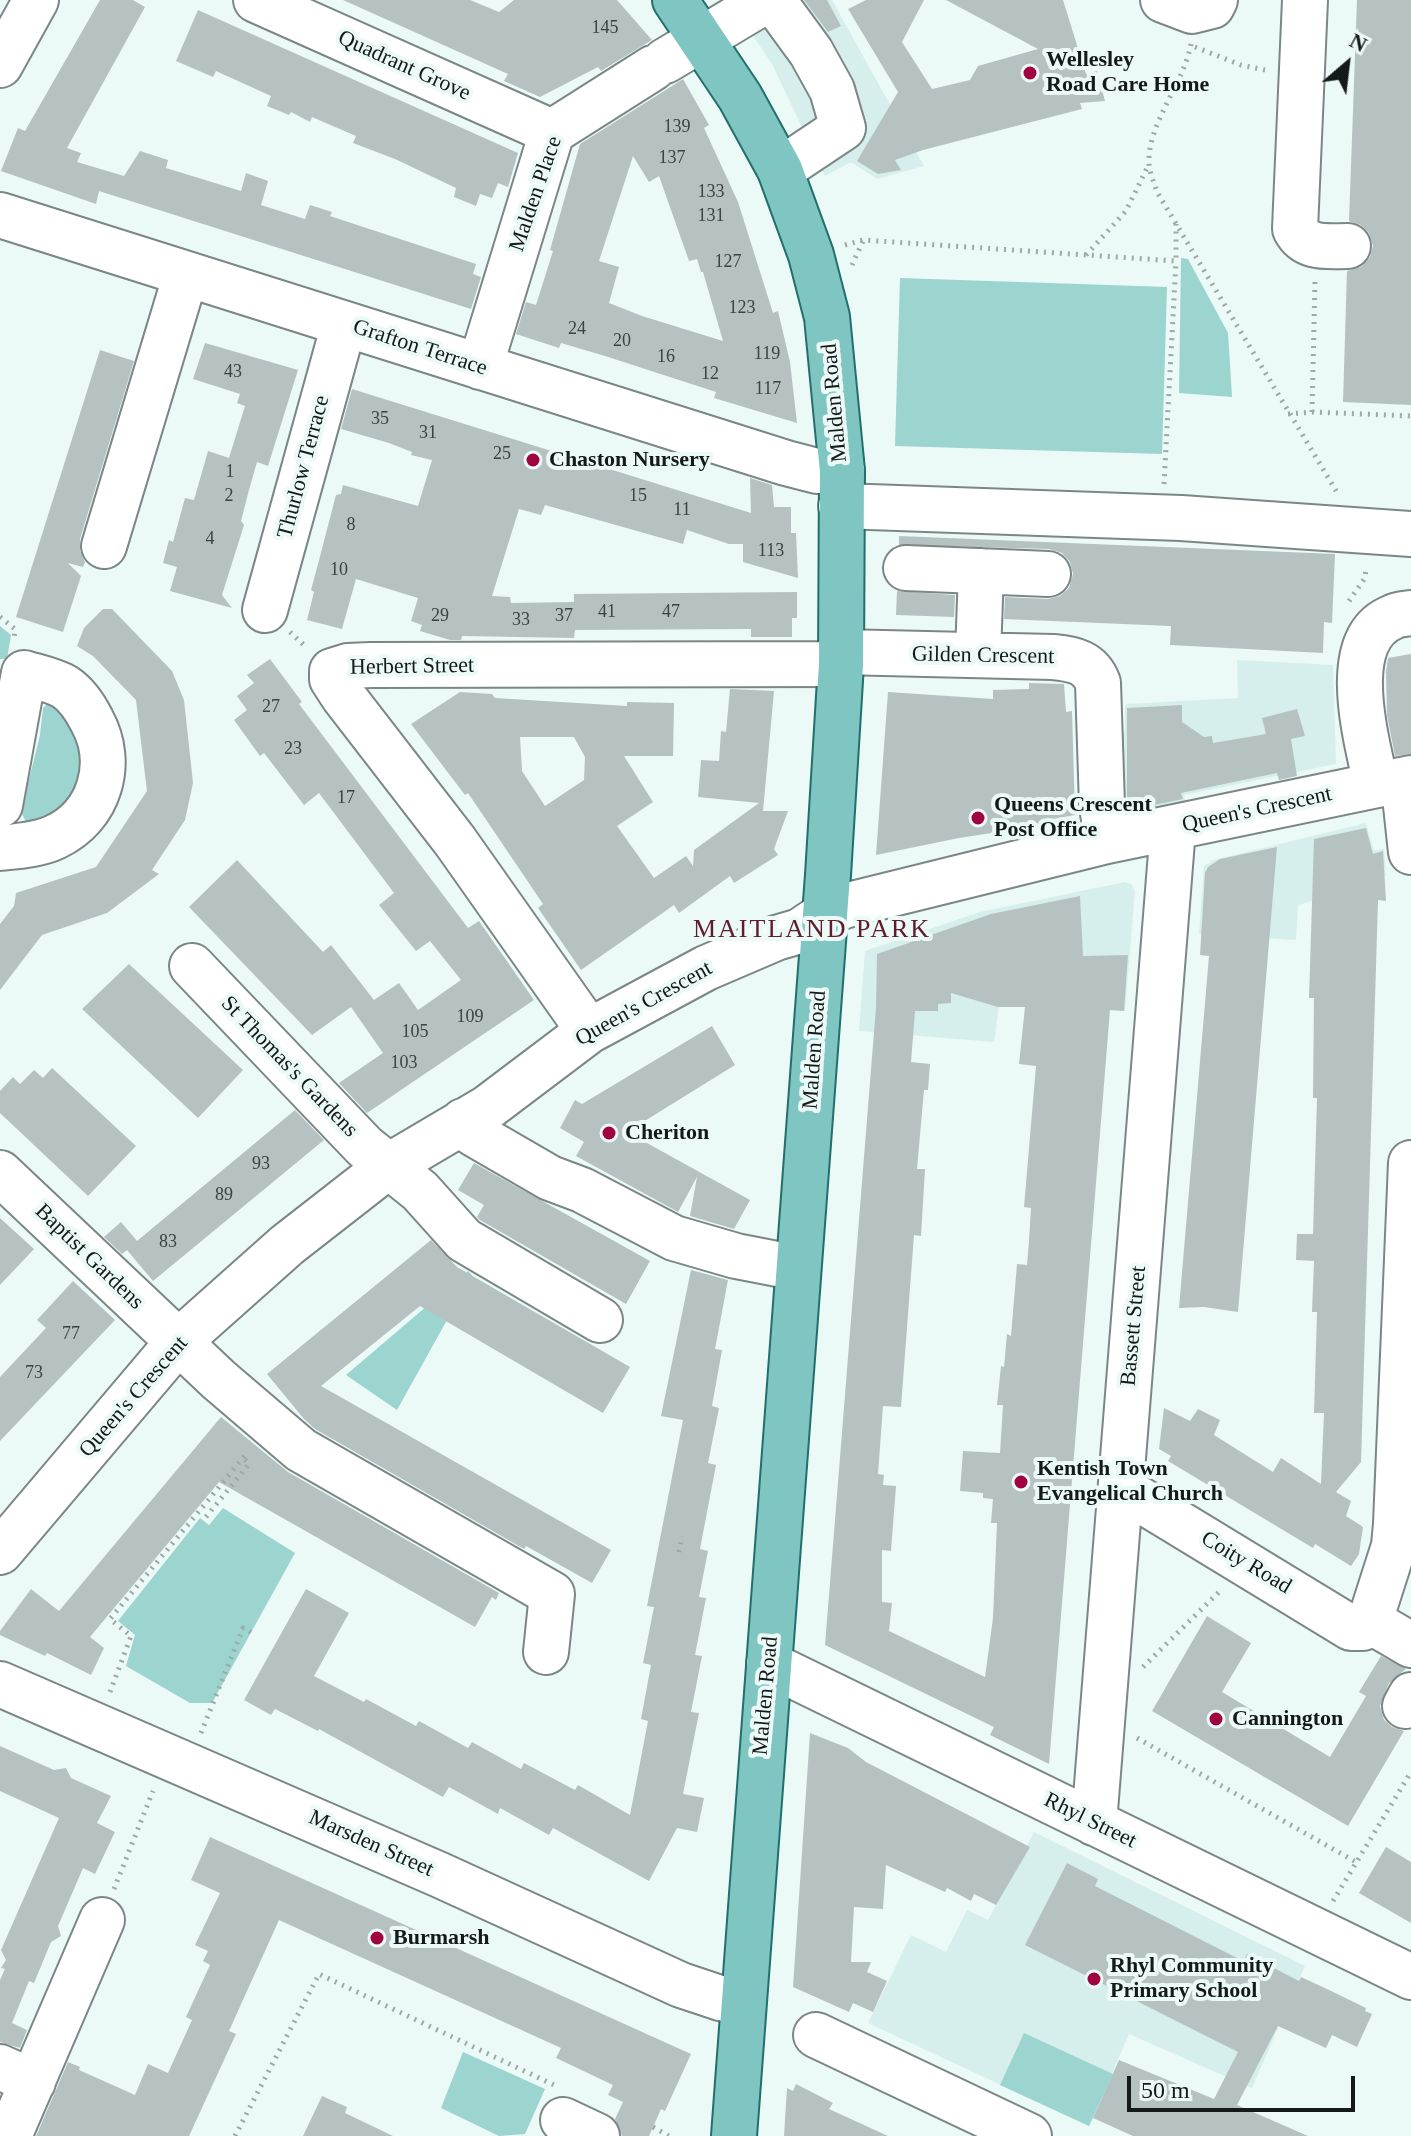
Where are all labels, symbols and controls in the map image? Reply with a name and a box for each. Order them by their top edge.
house number: 145 [592,17,618,39]
north arrow [1307,24,1387,104]
street label: Quadrant Grove [334,25,474,107]
text: N [1346,28,1371,57]
place label: Wellesley Road Care Home [1046,47,1209,98]
marker: Wellesley Road Care Home [1021,64,1039,82]
house number: 139 [664,116,690,138]
street label: Malden Place [504,133,568,255]
house number: 137 [658,147,686,169]
house number: 133 [698,181,724,203]
house number: 131 [698,205,724,227]
house number: 127 [714,251,742,273]
house number: 123 [728,297,756,319]
street label: Grafton Terrace [350,314,490,382]
house number: 24 [568,318,586,340]
house number: 20 [613,330,631,352]
house number: 119 [754,343,780,365]
street label: Malden Road [817,343,853,463]
house number: 16 [657,346,675,368]
house number: 43 [224,361,242,383]
house number: 12 [701,363,719,385]
house number: 117 [755,378,781,400]
street label: Thurlow Terrace [272,393,336,541]
house number: 35 [371,408,389,430]
house number: 31 [419,422,437,444]
house number: 25 [493,443,511,465]
place label: Chaston Nursery [549,447,710,473]
marker: Chaston Nursery [524,451,542,469]
house number: 1 [226,461,234,483]
house number: 2 [224,485,234,507]
house number: 15 [629,485,647,507]
house number: 11 [673,499,691,521]
house number: 8 [346,514,356,536]
house number: 4 [206,528,214,550]
house number: 113 [758,540,784,562]
house number: 10 [330,559,348,581]
house number: 41 [598,601,616,623]
house number: 47 [662,601,680,623]
house number: 29 [431,605,449,627]
house number: 37 [555,605,573,627]
house number: 33 [512,609,530,631]
street label: Gilden Crescent [912,642,1054,670]
street label: Herbert Street [350,653,474,681]
house number: 27 [262,696,280,718]
house number: 23 [284,738,302,760]
street label: Queen's Crescent [1180,781,1334,839]
house number: 17 [337,787,355,809]
place label: Queens Crescent Post Office [994,792,1152,844]
marker: Queens Crescent Post Office [969,809,987,827]
district label: MAITLAND PARK [693,914,931,946]
street label: Queen's Crescent [571,956,717,1052]
street label: Malden Road [798,990,832,1110]
street label: St Thomas's Gardens [215,991,363,1143]
house number: 109 [456,1006,484,1028]
house number: 105 [402,1021,428,1043]
house number: 103 [390,1052,418,1074]
place label: Cheriton [625,1120,709,1146]
marker: Cheriton [600,1124,618,1142]
house number: 93 [252,1153,270,1175]
house number: 89 [215,1184,233,1206]
street label: Baptist Gardens [29,1198,149,1316]
house number: 83 [159,1231,177,1253]
street label: Bassett Street [1116,1265,1152,1387]
house number: 77 [62,1323,80,1345]
street label: Queen's Crescent [74,1331,194,1463]
house number: 73 [25,1362,43,1384]
place label: Kentish Town Evangelical Church [1037,1456,1223,1508]
marker: Kentish Town Evangelical Church [1012,1473,1030,1491]
street label: Coity Road [1196,1526,1296,1600]
street label: Malden Road [748,1636,784,1756]
place label: Cannington [1232,1706,1343,1732]
marker: Cannington [1207,1710,1225,1728]
street label: Rhyl Street [1039,1787,1141,1855]
street label: Marsden Street [305,1805,437,1883]
place label: Burmarsh [393,1925,490,1951]
marker: Burmarsh [368,1929,386,1947]
place label: Rhyl Community Primary School [1110,1953,1273,2004]
marker: Rhyl Community Primary School [1085,1970,1103,1988]
scale bar [1131,2060,1359,2110]
text: 50 m [1141,2077,1190,2103]

